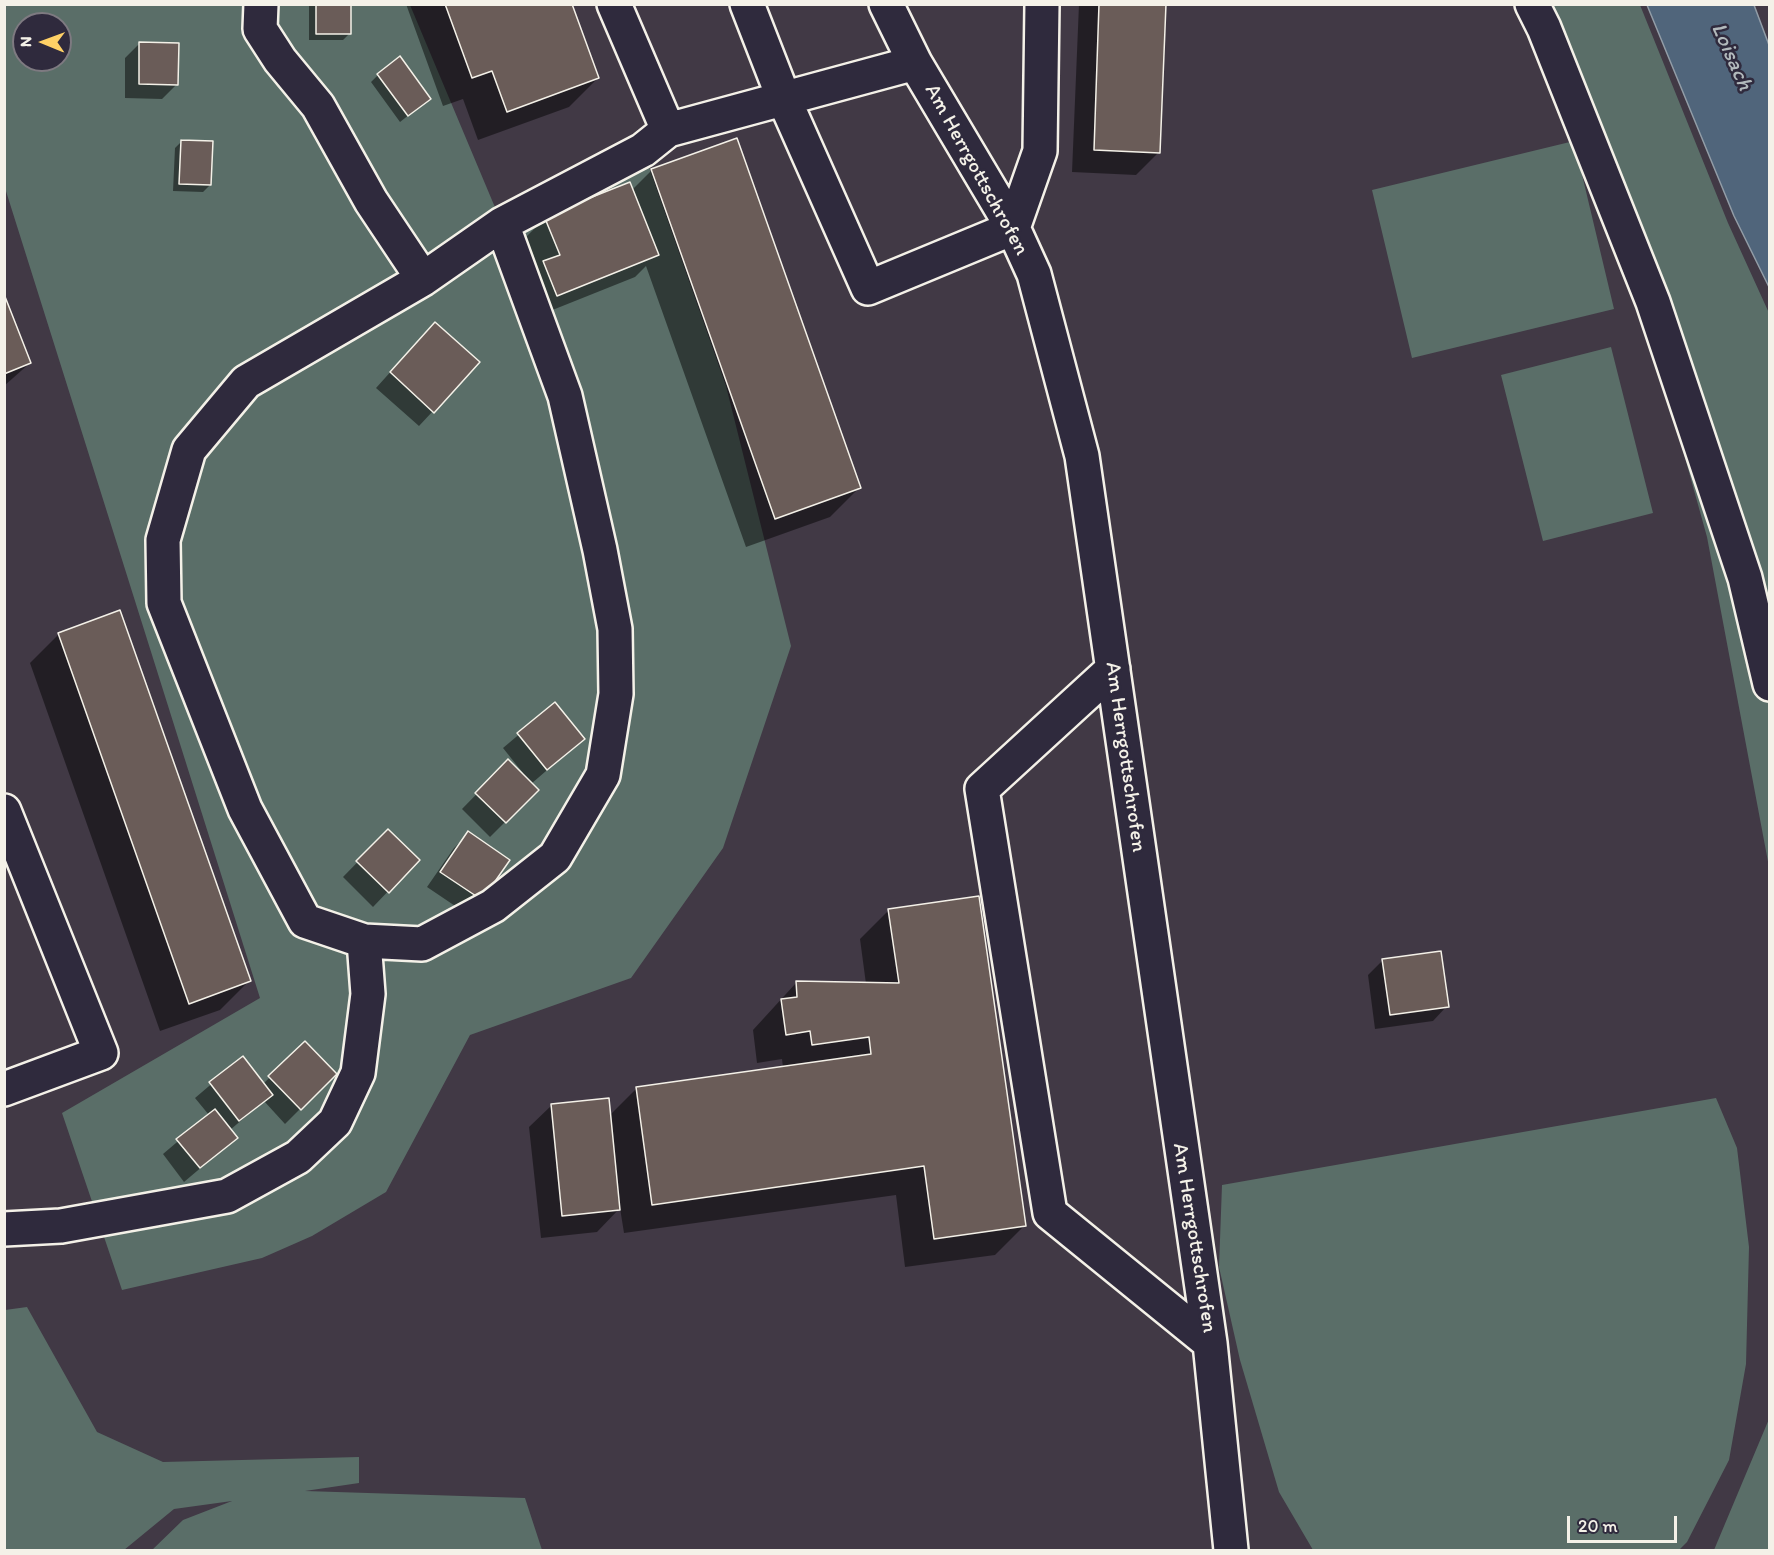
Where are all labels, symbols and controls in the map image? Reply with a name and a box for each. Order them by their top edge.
north arrow [12,12,72,72]
water label: Loisach [1705,19,1757,95]
text: N [16,36,35,47]
street label: Am Herrgottschrofen [918,80,1034,260]
street label: Am Herrgottschrofen [1099,660,1151,854]
street label: Am Herrgottschrofen [1167,1141,1221,1335]
scale bar [1570,1504,1680,1542]
text: 20 m [1578,1515,1618,1537]

